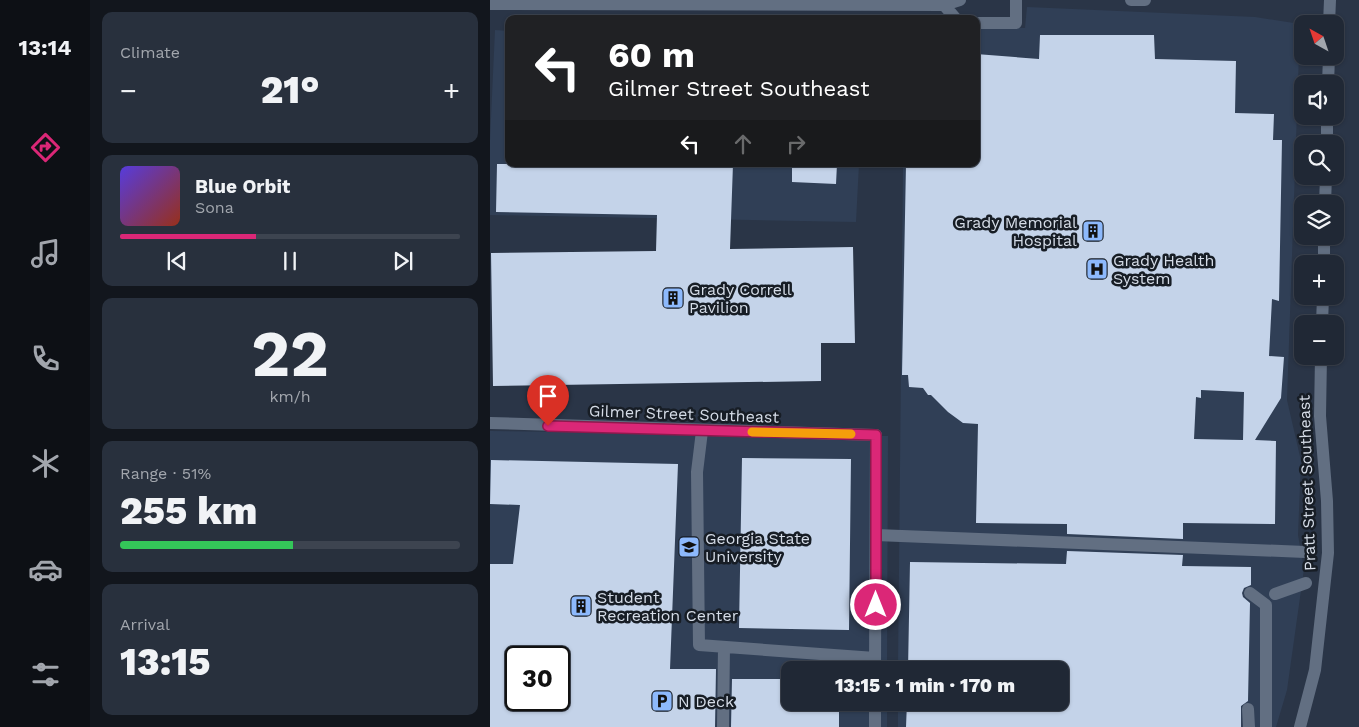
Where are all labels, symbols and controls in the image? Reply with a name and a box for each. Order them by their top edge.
north arrow [1294,15,1344,65]
map controls [1294,15,1344,365]
text: 60 m [608,34,695,76]
text: 13:14 [19,35,71,60]
icon: left [525,35,590,100]
text: Climate [120,43,180,62]
text: 21° [260,68,320,112]
text: − [120,74,137,107]
text: + [443,74,460,107]
button: sound [1294,75,1344,125]
text: Gilmer Street Southeast [608,76,870,101]
icon: directions [28,130,63,165]
icon: left [676,130,704,158]
icon: ahead [729,130,757,158]
icon: right [782,130,810,158]
button: search [1294,135,1344,185]
text: Blue Orbit [195,175,290,198]
button: layers [1294,195,1344,245]
text: Sona [195,198,234,217]
place label: Grady Memorial Hospital [954,213,1077,250]
building icon: Grady Memorial Hospital [1081,219,1105,243]
icon: music [28,236,63,271]
icon: previous [163,247,191,275]
icon: pause [276,247,304,275]
icon: next [389,247,417,275]
place label: Grady Health System [1113,251,1214,288]
button: + [1294,255,1344,305]
hospital icon: Grady Health System [1085,257,1109,281]
place label: Grady Correll Pavilion [689,280,792,317]
building icon: Grady Correll Pavilion [661,286,685,310]
button: − [1294,315,1344,365]
text: 22 [251,316,329,392]
icon: phone [28,341,63,376]
pin [527,375,569,426]
icon: arrive [534,382,562,410]
text: km/h [269,387,311,406]
street label: Pratt Street Southeast [1294,394,1320,571]
street label: Gilmer Street Southeast [589,401,780,427]
icon: climate [28,446,63,481]
text: Range · 51% [120,464,211,483]
text: 255 km [120,489,257,533]
place label: Georgia State University [705,529,810,566]
school or university icon: Georgia State University [677,535,701,559]
icon: car [28,552,63,587]
position arrow [849,578,901,630]
place label: Student Recreation Center [597,588,739,625]
building icon: Student Recreation Center [569,594,593,618]
text: Arrival [120,615,170,634]
text: 13:15 [120,640,210,684]
speed limit sign: 30 [505,646,570,711]
icon: filters [28,657,63,692]
text: 13:15 · 1 min · 170 m [835,674,1015,697]
parking icon: N Deck [650,689,674,713]
place label: N Deck [678,692,734,711]

